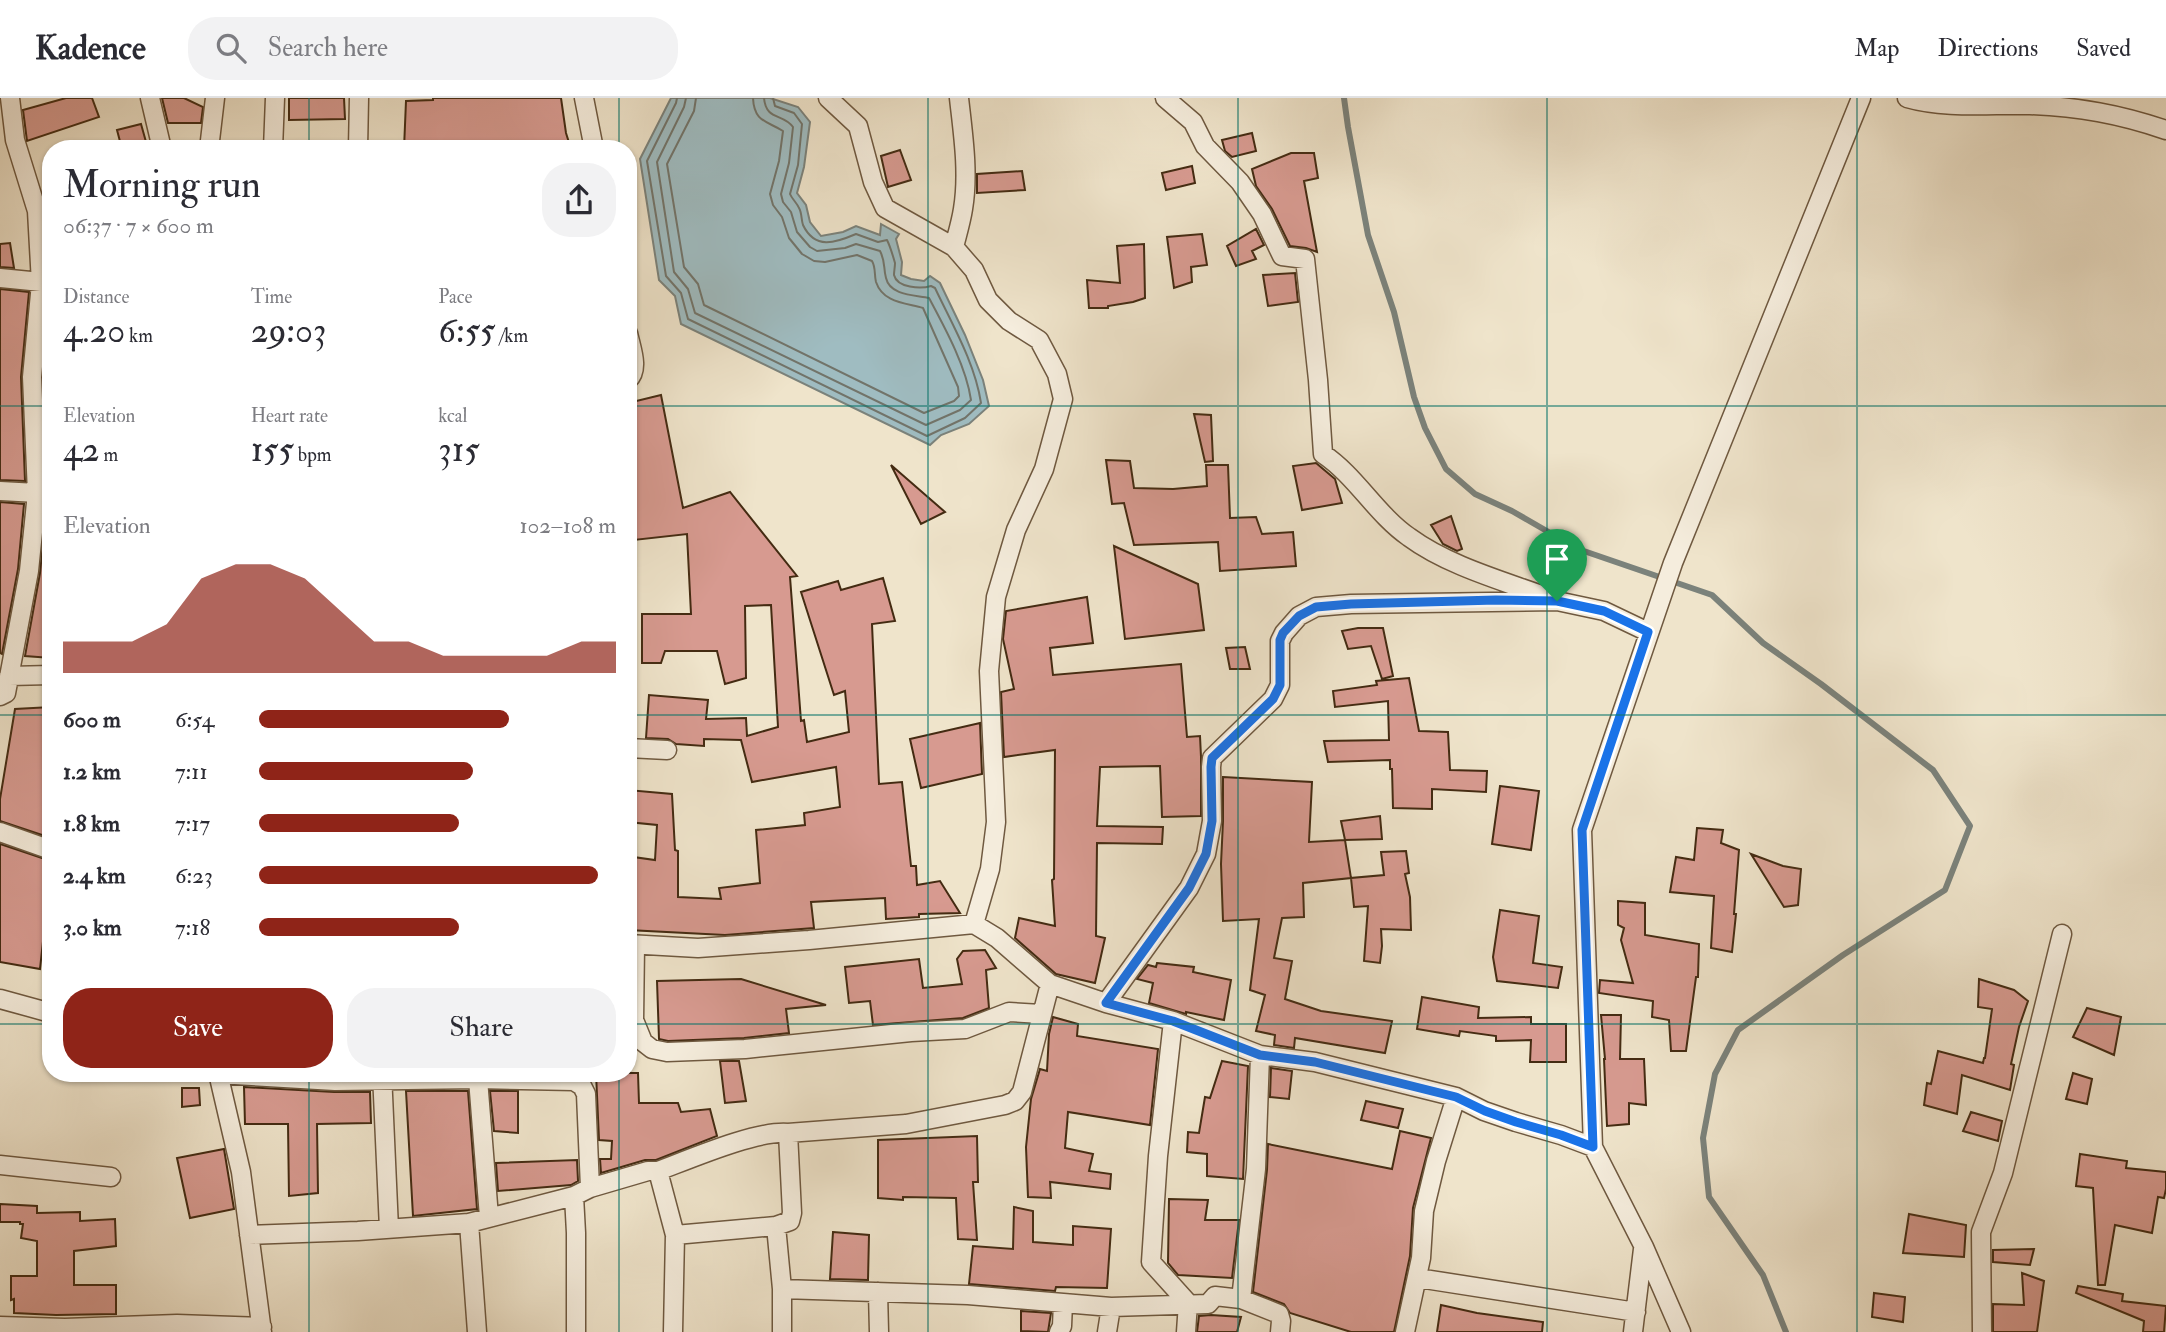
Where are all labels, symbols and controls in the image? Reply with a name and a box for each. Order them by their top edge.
search box [188,17,678,80]
text: Kadence [35,28,146,69]
icon: search [212,29,250,67]
text: Search here [268,32,388,64]
text: Map [1854,33,1899,64]
text: Directions [1937,33,2038,64]
text: Saved [2076,33,2131,64]
text: Morning run [63,161,261,209]
button: share [542,163,616,237]
text: 06:37 · 7 × 600 m [63,211,214,240]
text: Distance [63,285,129,309]
text: Time [251,285,292,309]
text: Pace [438,285,472,309]
text: 4.20 [63,309,125,353]
text: 29:03 [251,309,326,353]
text: 6:55 [438,309,495,353]
text: km [125,324,153,348]
text: /km [495,324,528,348]
text: Elevation [63,404,135,428]
text: Heart rate [251,404,328,428]
text: kcal [438,404,467,428]
text: 42 [63,428,100,472]
text: 155 [251,428,294,472]
text: 315 [438,428,480,472]
text: m [100,443,118,467]
text: bpm [294,443,331,467]
text: Elevation [63,511,151,540]
text: 102–108 m [519,511,616,540]
pin [1527,529,1587,601]
icon: arrive [1538,540,1576,578]
text: 600 m [63,705,121,734]
text: 6:54 [175,705,214,734]
text: 1.2 km [63,757,121,786]
text: 7:11 [175,757,208,786]
text: 1.8 km [63,809,120,838]
text: 7:17 [175,809,210,838]
text: 2.4 km [63,861,126,890]
text: 6:23 [175,861,213,890]
text: 3.0 km [63,913,122,942]
text: 7:18 [175,913,210,942]
button: Save [63,988,333,1068]
button: Share [347,988,616,1068]

